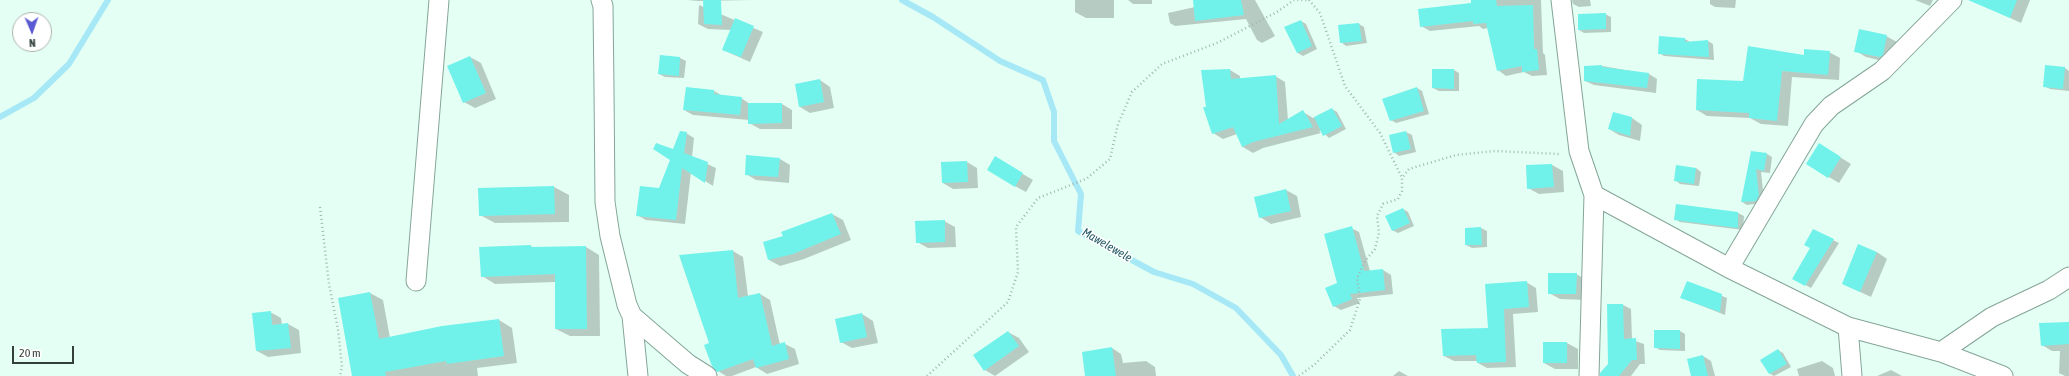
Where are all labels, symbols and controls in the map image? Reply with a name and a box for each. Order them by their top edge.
north arrow [12,12,52,52]
text: N [29,37,36,49]
water label: Mawelewele [1079,225,1135,265]
scale bar [14,338,76,364]
text: 20 m [19,346,41,360]

